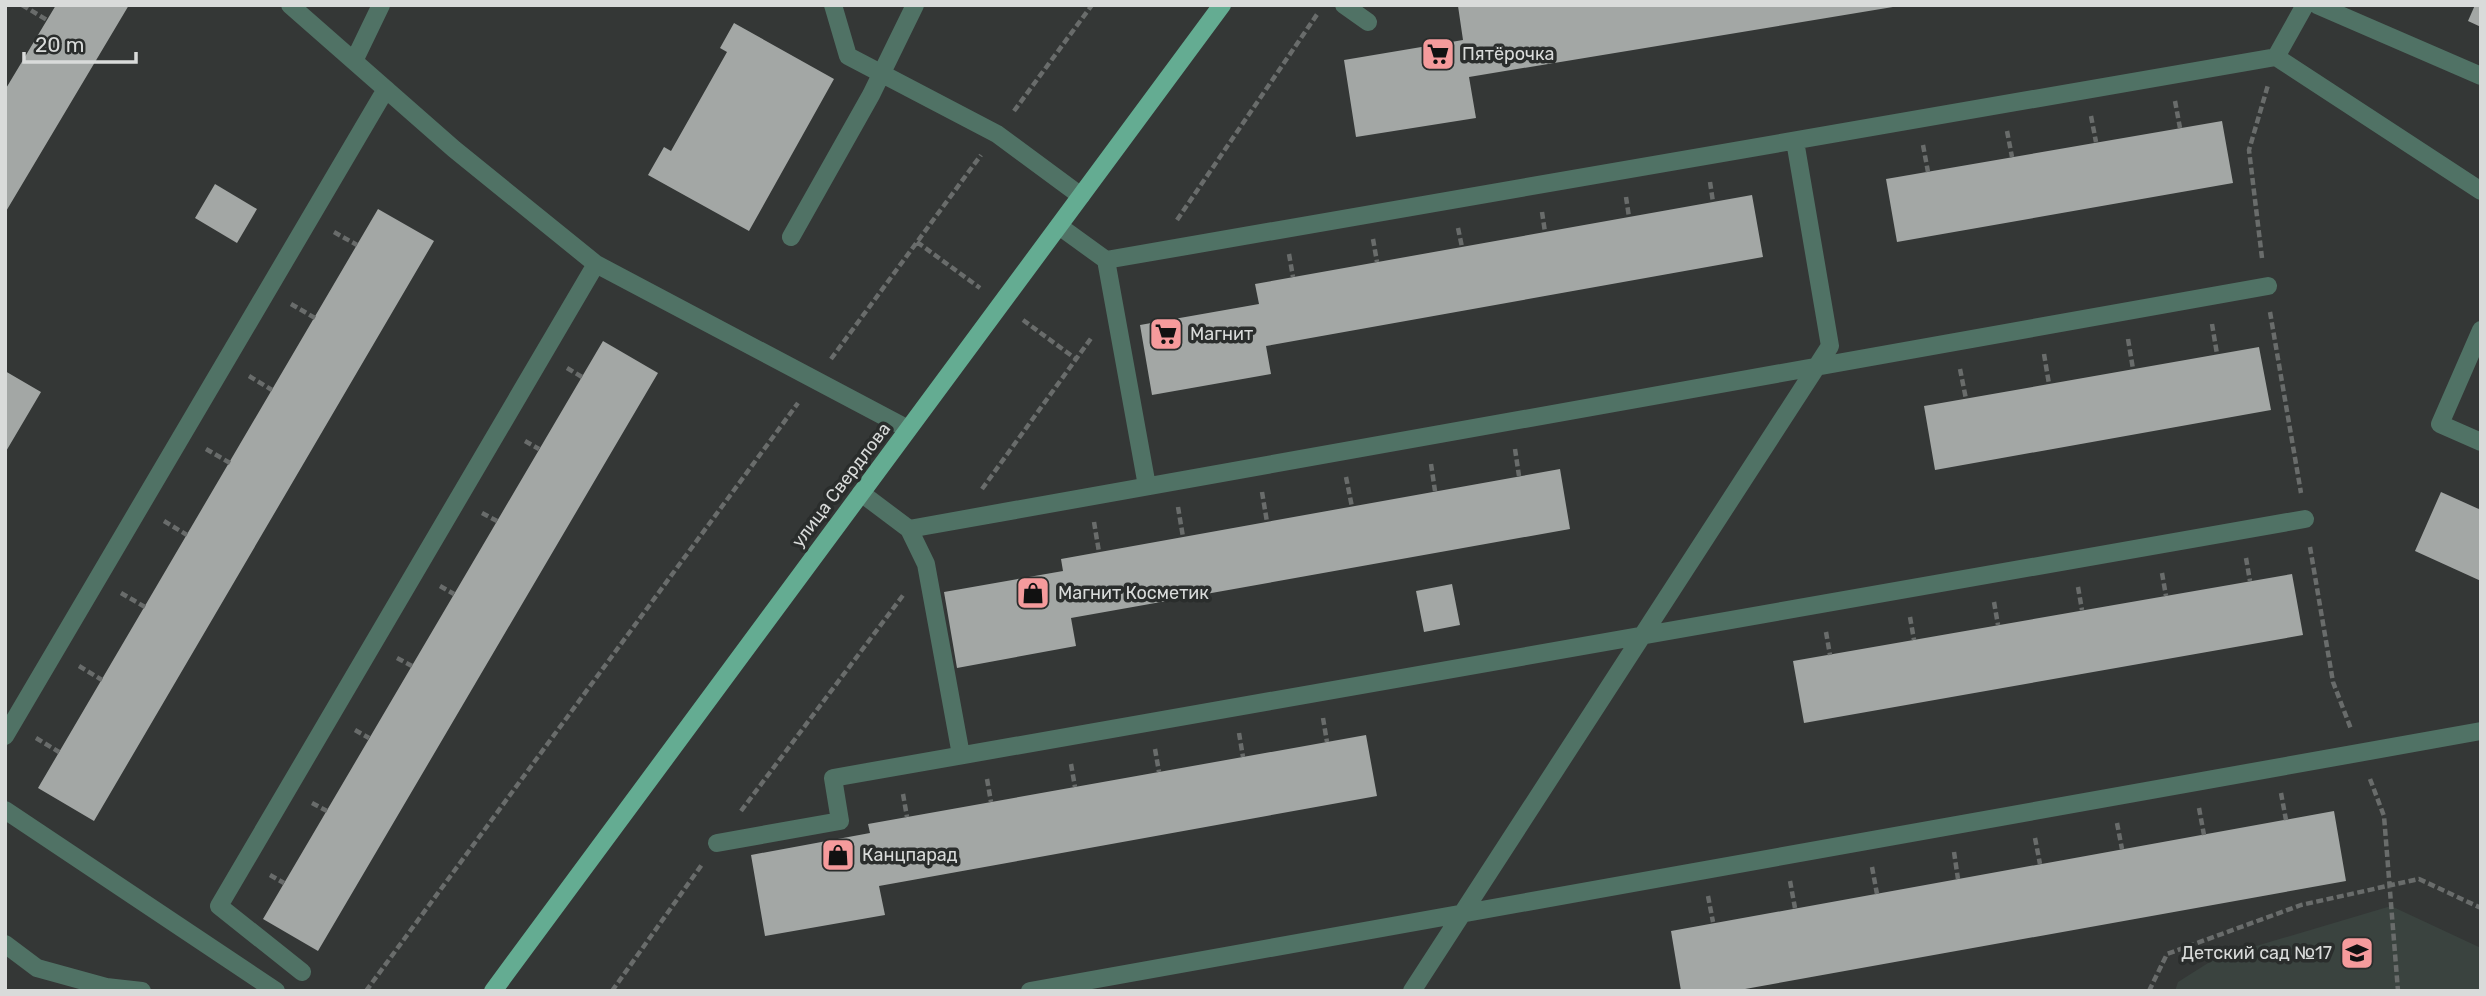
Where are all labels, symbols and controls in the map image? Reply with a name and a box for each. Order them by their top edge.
scale bar [24,21,136,65]
text: 20 m [35,32,84,57]
supermarket icon: Пятёрочка [1419,35,1457,73]
place label: Пятёрочка [1462,43,1555,65]
supermarket icon: Магнит [1147,315,1185,353]
place label: Магнит [1190,323,1253,345]
street label: улица Свердлова [787,418,895,552]
shop icon: Магнит Косметик [1014,574,1052,612]
place label: Магнит Косметик [1058,582,1209,604]
shop icon: Канцпарад [819,836,857,874]
place label: Канцпарад [862,844,958,866]
school or university icon: Детский сад №17 [2338,934,2376,972]
place label: Детский сад №17 [2181,942,2332,964]

